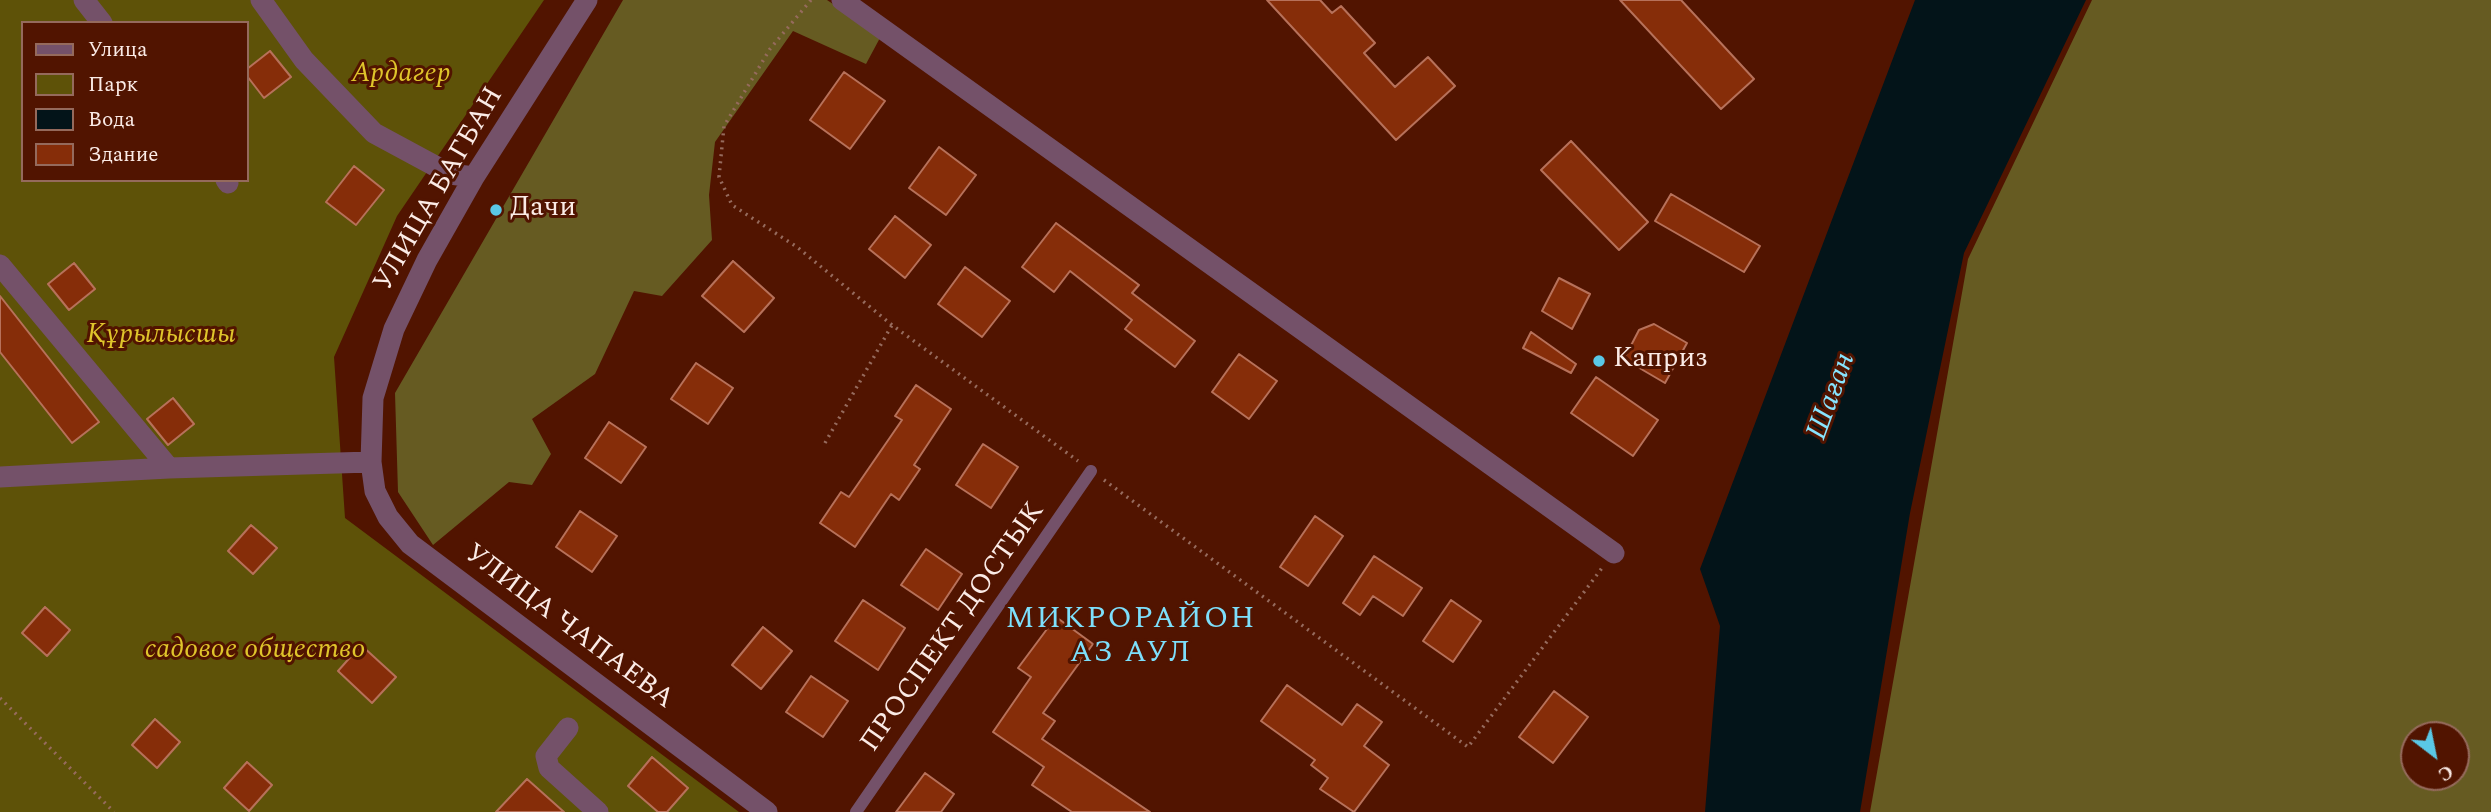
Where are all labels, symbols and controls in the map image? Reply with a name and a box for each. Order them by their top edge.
legend [21,21,248,182]
text: Улица [88,34,147,66]
park label: Ардагер [351,59,451,93]
text: Парк [88,69,138,101]
street label: УЛИЦА БАГБАН [368,82,512,298]
text: Вода [88,104,135,136]
text: Здание [88,139,158,171]
place label: Дачи [510,193,576,227]
marker: Дачи [488,202,504,218]
park label: Құрылысшы [87,320,235,354]
place label: Каприз [1613,344,1708,378]
water label: Шаған [1801,349,1865,445]
marker: Каприз [1591,353,1607,369]
street label: ПРОСПЕКТ ДОСТЫК [855,497,1053,759]
street label: УЛИЦА ЧАПАЕВА [457,538,679,718]
district label: МИКРОРАЙОН АЗ АУЛ [1007,603,1255,674]
park label: садовое общество [144,635,366,669]
north arrow [2400,721,2470,791]
text: С [2432,757,2459,788]

